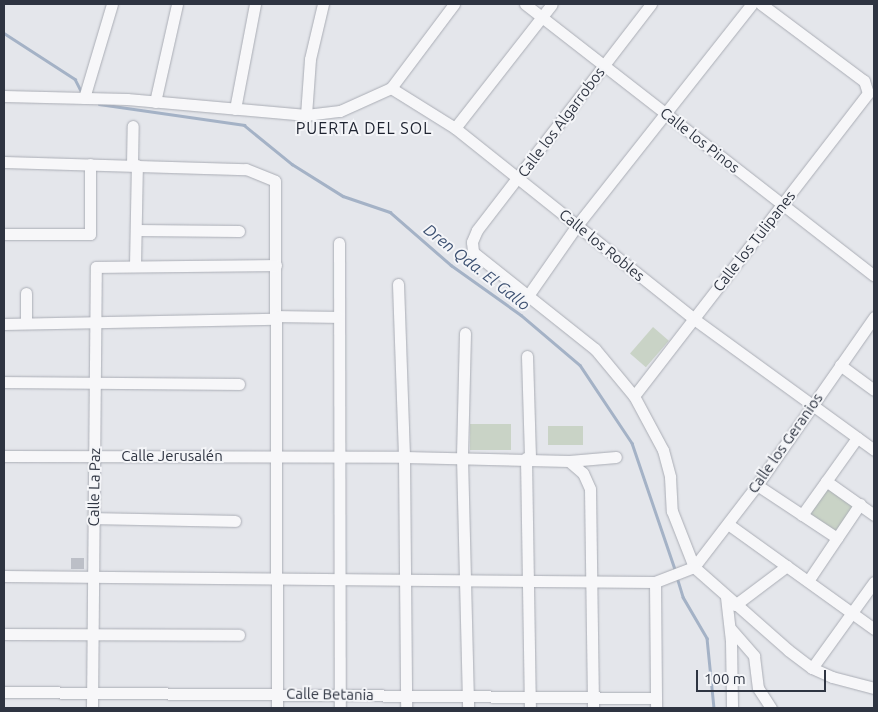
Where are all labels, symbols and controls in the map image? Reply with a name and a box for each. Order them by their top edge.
street label: Calle los Algarrobos [514,63,608,181]
street label: Calle los Pinos [657,103,743,177]
district label: PUERTA DEL SOL [294,118,434,138]
street label: Calle los Tulipanes [709,187,799,295]
street label: Calle los Robles [556,205,648,285]
water label: Dren Qda. El Gallo [420,220,534,314]
street label: Calle los Geranios [744,389,826,497]
street label: Calle La Paz [84,447,104,527]
street label: Calle Jerusalén [121,447,223,465]
scale bar [698,660,828,692]
text: 100 m [704,670,746,687]
street label: Calle Betania [286,684,374,704]

